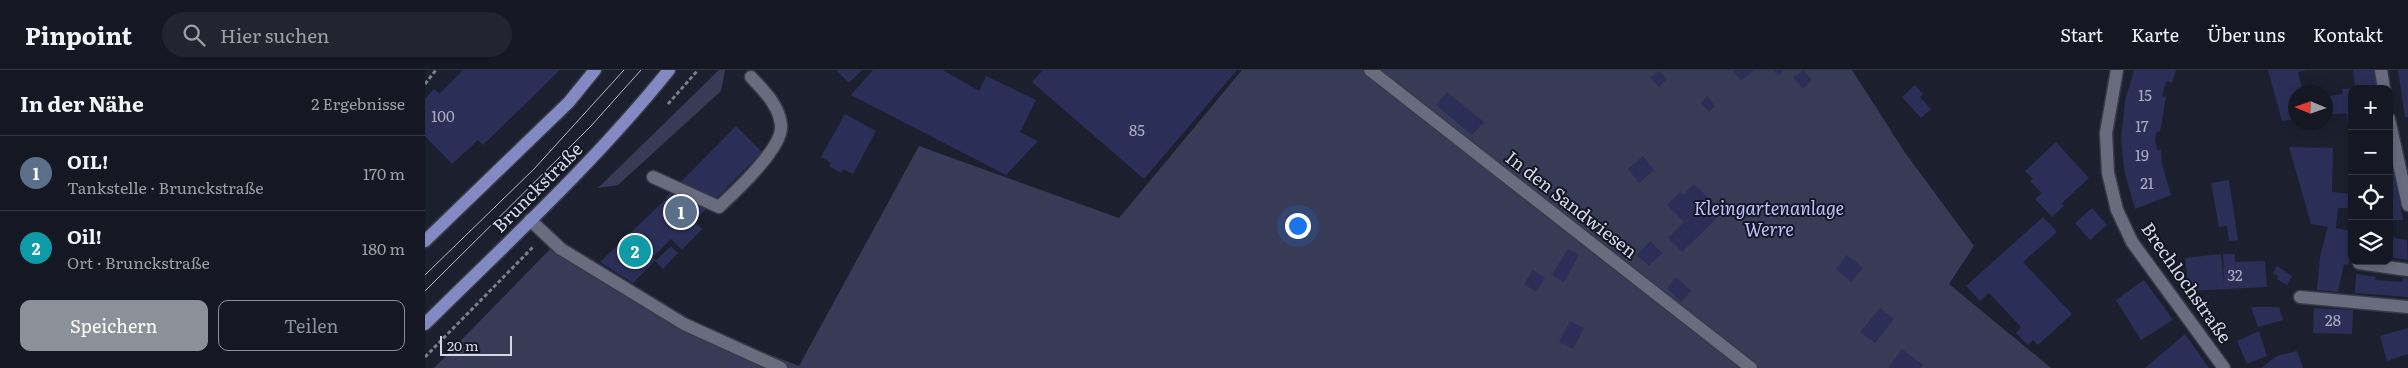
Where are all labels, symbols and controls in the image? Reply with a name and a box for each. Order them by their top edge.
search box [162,12,512,57]
text: Pinpoint [25,17,132,52]
icon: search [180,21,208,49]
text: Hier suchen [220,21,329,49]
text: Start [2060,21,2103,48]
text: Karte [2131,21,2179,48]
text: Über uns [2207,21,2285,48]
text: Kontakt [2313,21,2383,48]
house number: 15 [2138,83,2152,106]
north arrow [2288,85,2333,130]
map controls [2348,85,2393,265]
button: + [2348,85,2393,130]
text: In der Nähe [20,87,144,118]
text: 2 Ergebnisse [311,91,405,115]
house number: 100 [431,104,455,127]
house number: 17 [2135,114,2149,137]
house number: 85 [1129,118,1145,141]
button: − [2348,130,2393,175]
street label: Brunckstraße [486,136,588,238]
house number: 19 [2135,143,2149,166]
street label: In den Sandwiesen [1500,144,1644,264]
text: OIL! [67,147,108,175]
text: 1 [33,161,39,185]
text: 170 m [363,161,405,185]
house number: 21 [2140,171,2154,194]
text: Tankstelle · Brunckstraße [67,175,264,199]
button: locate [2348,175,2393,220]
pin: 1 [665,193,697,231]
park label: Kleingartenanlage Werre [1694,194,1844,242]
your location [1285,213,1311,239]
street label: Brechlochstraße [2135,216,2239,348]
button: layers [2348,220,2393,265]
text: Oil! [67,222,102,250]
pin: 2 [619,232,651,270]
text: 2 [32,236,40,260]
text: 180 m [362,236,405,260]
text: Ort · Brunckstraße [67,250,210,274]
house number: 32 [2227,263,2243,286]
button: Speichern [20,300,208,351]
button: Teilen [218,300,405,351]
house number: 28 [2325,308,2341,331]
scale bar [440,333,513,356]
text: 20 m [447,335,479,355]

